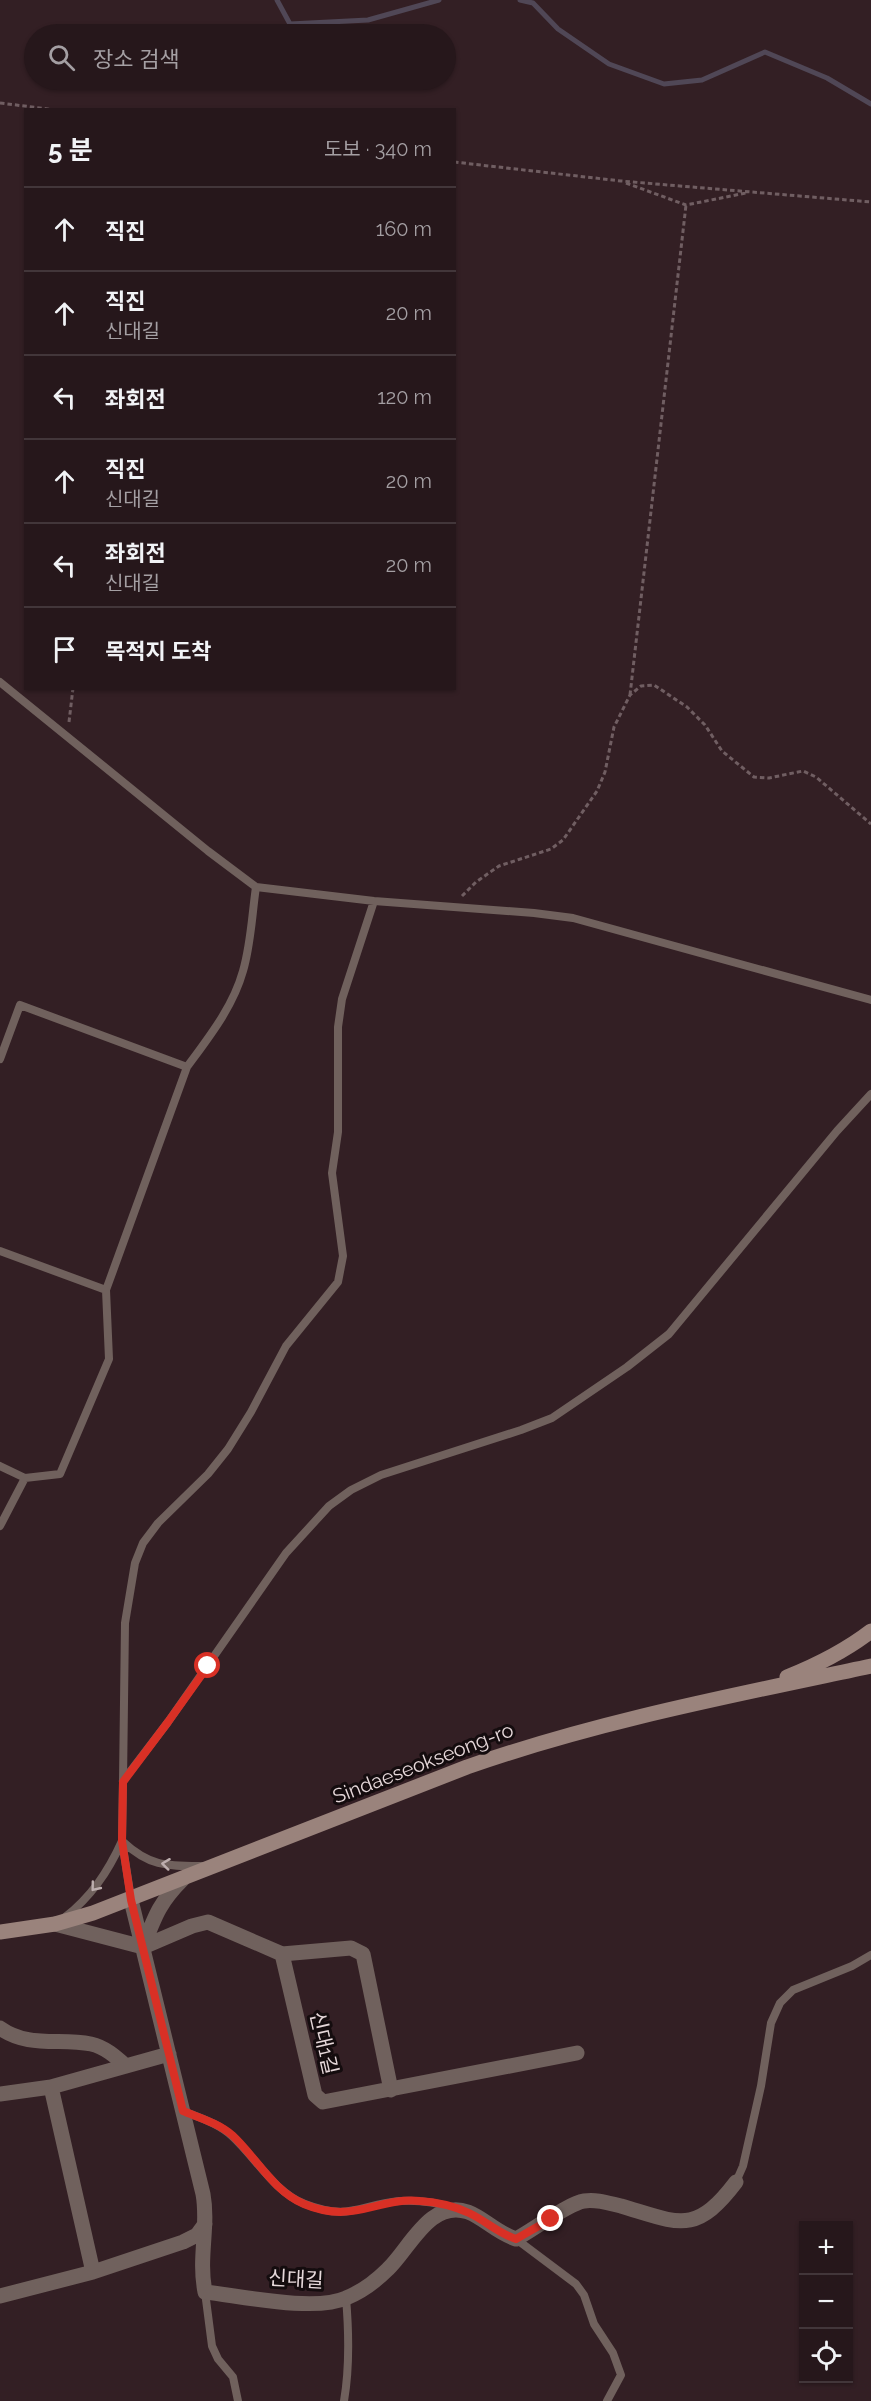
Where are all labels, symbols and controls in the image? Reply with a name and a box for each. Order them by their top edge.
search box [24,24,456,90]
icon: search [45,41,78,74]
text: 장소 검색 [93,46,180,72]
text: 5 분 [48,135,93,165]
text: 도보 · 340 m [324,137,432,161]
icon: ahead [48,213,81,246]
text: 160 m [376,217,432,241]
text: 직진 [105,218,145,244]
text: 직진 [105,288,145,314]
icon: ahead [48,297,81,330]
text: 20 m [386,301,432,325]
text: 신대길 [105,319,160,343]
icon: left [48,381,81,414]
text: 120 m [377,385,432,409]
text: 좌회전 [105,386,166,412]
text: 직진 [105,456,145,482]
icon: ahead [48,465,81,498]
text: 20 m [386,469,432,493]
text: 신대길 [105,487,160,511]
text: 좌회전 [105,540,166,566]
icon: left [48,549,81,582]
text: 20 m [386,553,432,577]
text: 신대길 [105,571,160,595]
icon: arrive [48,633,81,666]
text: 목적지 도착 [105,638,211,664]
route start [194,1652,220,1678]
street label: Sindaeseokseong-ro [329,1717,517,1809]
one-way arrow [161,1859,170,1871]
one-way arrow [91,1880,102,1891]
street label: 신대1길 [305,2009,343,2077]
route end [537,2205,563,2231]
map controls [799,2221,853,2383]
button: + [799,2221,853,2275]
street label: 신대길 [268,2266,324,2292]
button: − [799,2275,853,2329]
button: locate [799,2329,853,2383]

